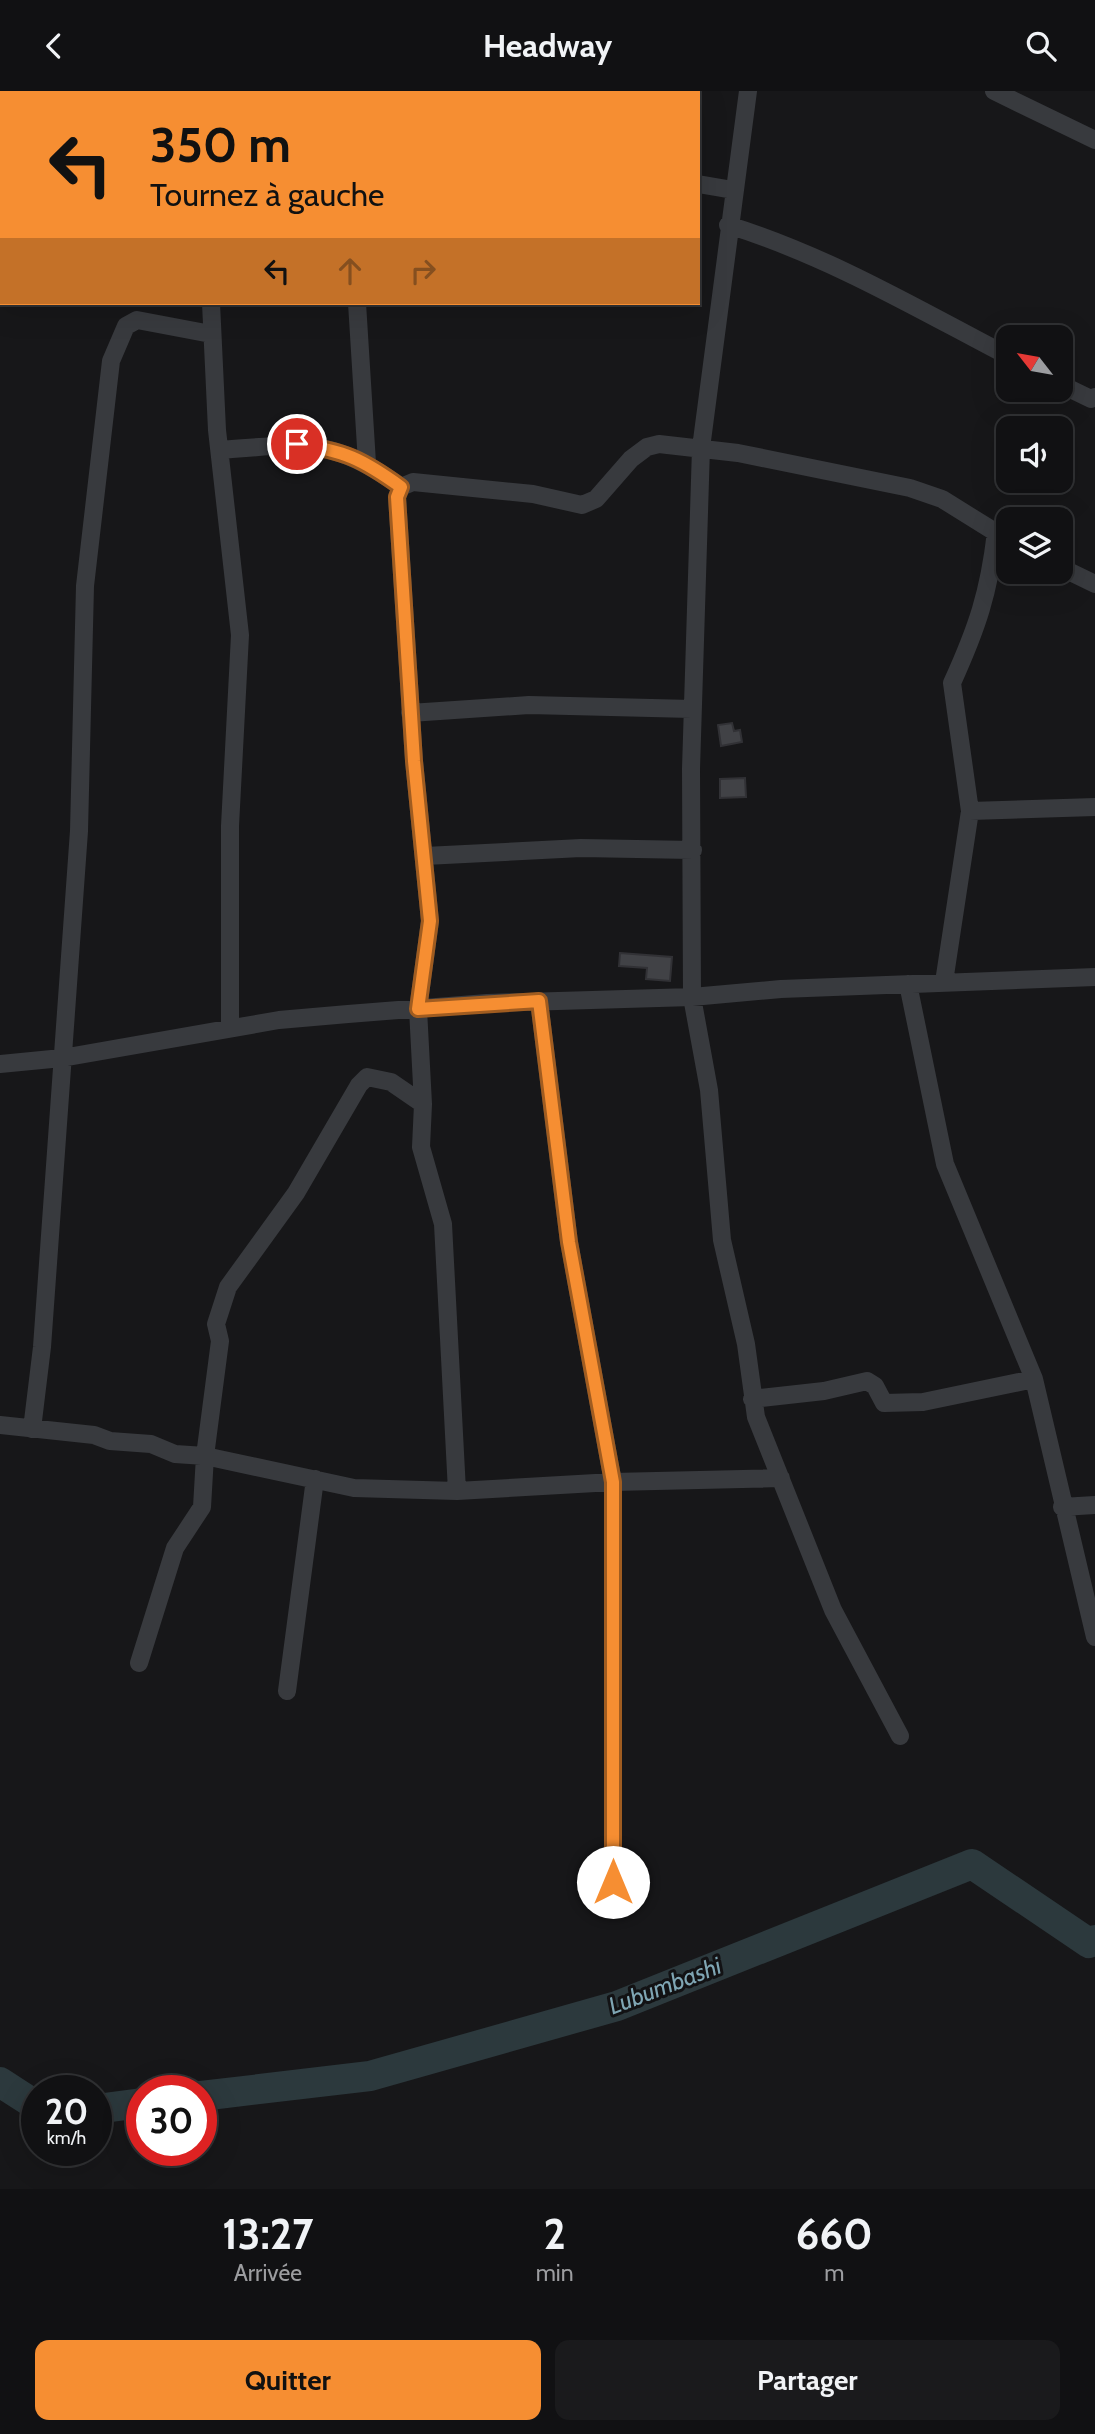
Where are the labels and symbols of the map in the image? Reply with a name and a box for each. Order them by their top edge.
north arrow [996,325,1073,403]
pin [267,414,327,474]
position arrow [576,1845,650,1919]
water label: Lubumbashi [604,1950,726,2020]
speed limit sign: 30 [126,2075,217,2166]

